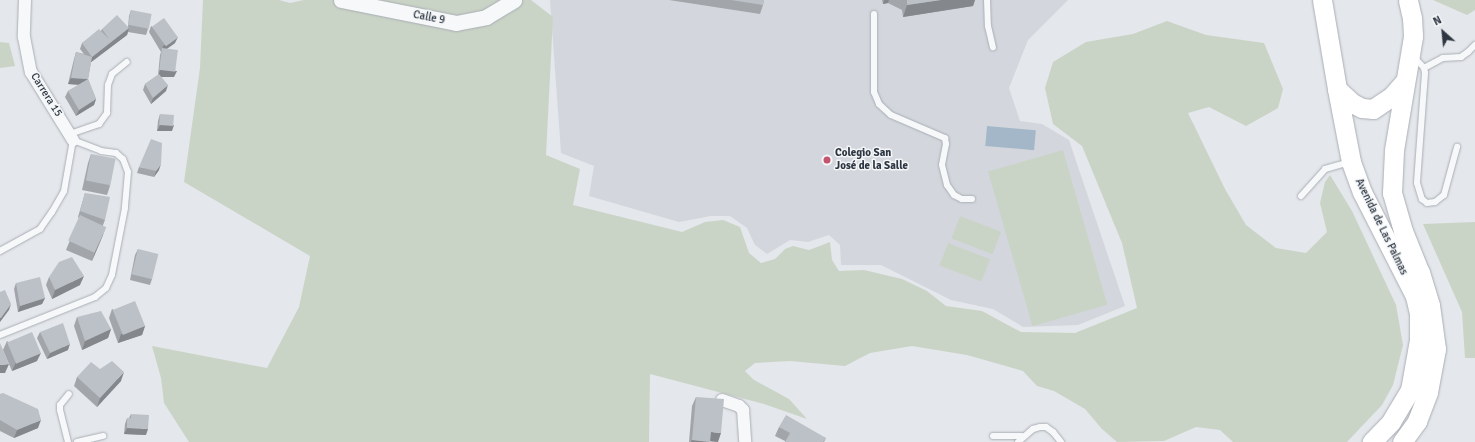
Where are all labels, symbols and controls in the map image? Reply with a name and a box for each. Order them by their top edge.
street label: Calle 9 [412,8,446,28]
north arrow [1423,12,1463,52]
text: N [1431,13,1444,28]
street label: Carrera 15 [27,71,65,119]
place label: Colegio San José de la Salle [835,147,908,173]
marker: Colegio San José de la Salle [822,155,832,165]
street label: Avenida de Las Palmas [1352,177,1410,277]

